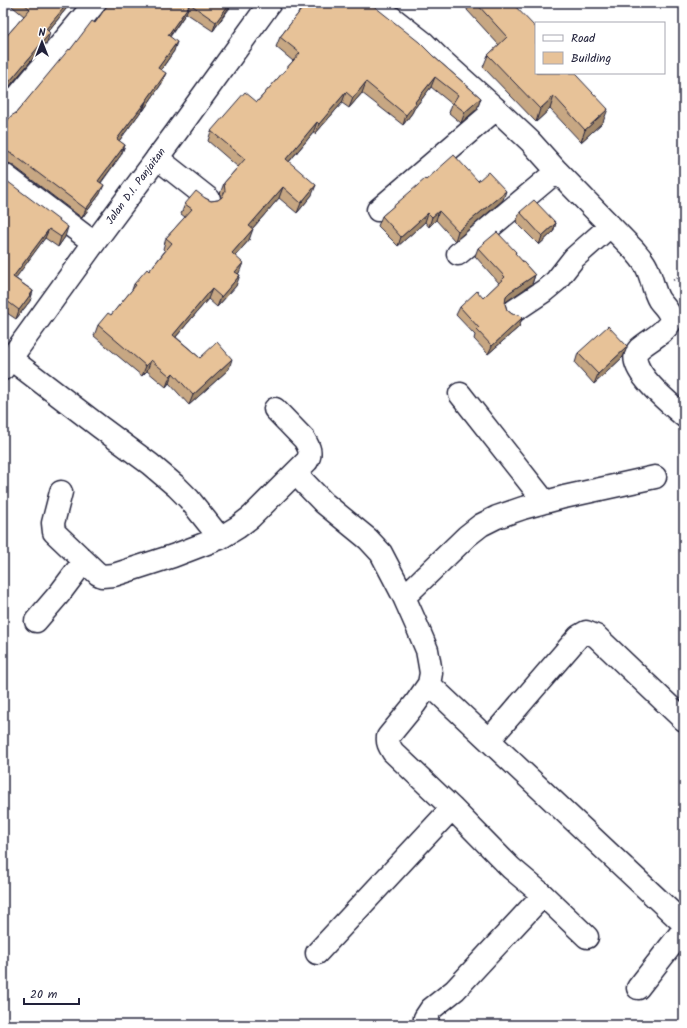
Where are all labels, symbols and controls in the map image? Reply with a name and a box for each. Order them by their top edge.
north arrow [22,22,62,62]
legend [535,22,665,74]
text: N [39,24,46,42]
text: Road [571,29,596,48]
text: Building [571,49,611,68]
street label: Jalan D.I. Panjaitan [102,144,171,228]
scale bar [24,980,79,1006]
text: 20 m [30,985,58,1004]

